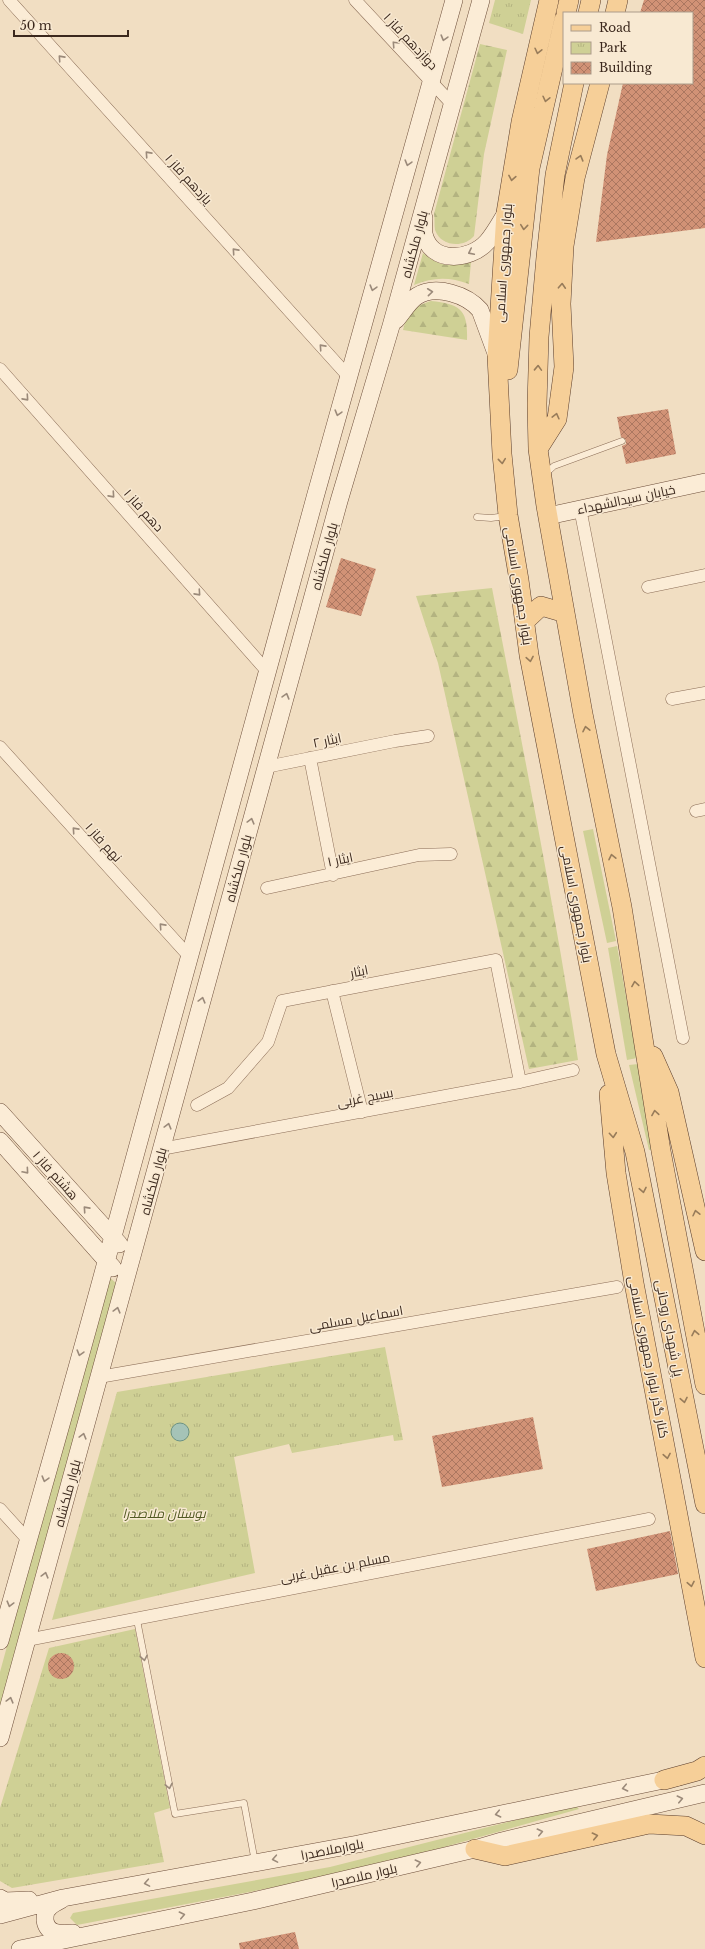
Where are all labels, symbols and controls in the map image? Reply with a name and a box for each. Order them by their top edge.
street label: دوازدهم فاز ۱ [379,9,441,74]
scale bar [14,12,128,38]
legend [563,12,693,84]
text: 50 m [20,18,52,33]
text: Road [599,20,631,35]
one-way arrow [440,34,448,41]
text: Park [599,40,627,55]
one-way arrow [392,41,400,49]
one-way arrow [534,47,542,54]
one-way arrow [59,55,66,62]
text: Building [599,60,653,75]
one-way arrow [542,96,550,102]
street label: یازدهم فاز ۱ [161,150,216,209]
one-way arrow [145,151,153,159]
one-way arrow [576,155,584,161]
one-way arrow [404,159,413,166]
one-way arrow [508,175,517,181]
street label: بلوار جمهوری اسلامی [491,203,516,323]
street label: بلوار ملکشاه [397,209,432,280]
one-way arrow [520,224,529,230]
one-way arrow [468,247,476,255]
one-way arrow [233,248,240,255]
one-way arrow [557,283,566,289]
one-way arrow [369,284,378,291]
one-way arrow [426,288,433,297]
one-way arrow [320,344,327,352]
one-way arrow [534,365,542,371]
one-way arrow [21,393,28,401]
one-way arrow [334,409,343,416]
one-way arrow [552,412,560,419]
one-way arrow [498,458,507,464]
street label: خیابان سیدالشهداء [575,481,677,518]
street label: دهم فاز ۱ [119,485,167,536]
one-way arrow [107,491,114,498]
street label: بلوار ملکشاه [307,521,342,592]
street label: بلوار جمهوری اسلامی [501,526,536,646]
one-way arrow [194,588,201,595]
one-way arrow [525,656,534,662]
one-way arrow [281,692,290,699]
one-way arrow [582,726,590,732]
street label: ایثار ۲ [311,729,343,752]
one-way arrow [246,818,255,825]
street label: نهم فاز ۱ [81,819,126,866]
one-way arrow [73,827,80,834]
street label: بلوار ملکشاه [221,833,256,904]
street label: بلوار جمهوری اسلامی [557,844,596,964]
street label: ایثار ۱ [326,848,354,870]
one-way arrow [608,853,616,860]
one-way arrow [159,923,167,931]
street label: ایثار [348,961,370,982]
one-way arrow [631,981,640,988]
one-way arrow [197,997,206,1004]
street label: بسیج غربی [336,1084,395,1111]
one-way arrow [651,1110,660,1116]
one-way arrow [163,1122,171,1129]
one-way arrow [608,1132,617,1138]
street label: بلوار ملکشاه [136,1146,171,1217]
street label: هشتم فاز ۱ [28,1147,82,1204]
one-way arrow [21,1166,28,1173]
one-way arrow [638,1187,646,1193]
one-way arrow [84,1206,91,1213]
one-way arrow [693,1209,701,1216]
street label: کنار گذر بلوار جمهوری اسلامی [624,1274,673,1440]
street label: پل شهدای روحانی [651,1278,687,1379]
street label: اسماعیل مسلمی [308,1302,404,1335]
one-way arrow [112,1307,121,1314]
one-way arrow [691,1330,700,1336]
one-way arrow [77,1350,85,1357]
one-way arrow [680,1397,688,1403]
one-way arrow [78,1433,87,1440]
one-way arrow [663,1453,671,1459]
street label: بلوار ملکشاه [50,1458,85,1529]
one-way arrow [41,1475,50,1482]
park label: بوستان ملاصدرا [122,1505,207,1522]
street label: مسلم بن عقیل غربی [279,1549,392,1587]
one-way arrow [40,1571,48,1578]
one-way arrow [686,1581,695,1587]
one-way arrow [6,1600,15,1607]
one-way arrow [140,1655,148,1661]
one-way arrow [5,1697,14,1704]
one-way arrow [165,1783,173,1789]
one-way arrow [622,1783,628,1791]
one-way arrow [677,1795,683,1803]
one-way arrow [495,1809,501,1817]
one-way arrow [536,1828,543,1836]
one-way arrow [592,1832,598,1840]
street label: بلوارملاصدرا [299,1835,365,1864]
one-way arrow [271,1855,278,1863]
one-way arrow [415,1859,421,1867]
street label: بلوار ملاصدرا [329,1860,399,1891]
one-way arrow [144,1878,150,1887]
one-way arrow [179,1912,185,1920]

